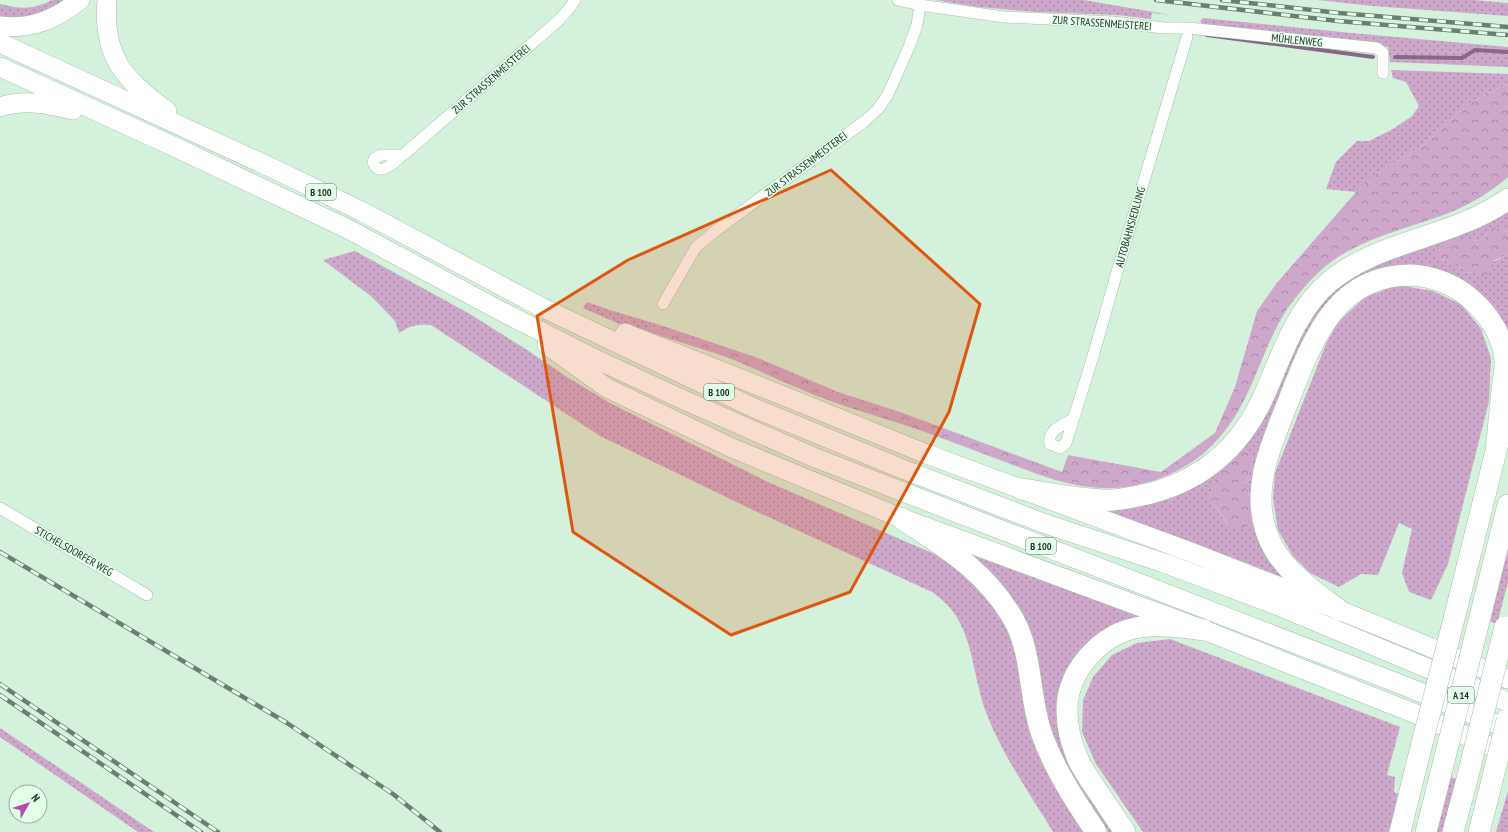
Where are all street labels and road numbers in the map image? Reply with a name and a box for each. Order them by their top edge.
street label: ZUR STRASSENMEISTEREI [1052,13,1152,33]
street label: MÜHLENWEG [1271,30,1323,50]
street label: ZUR STRASSENMEISTEREI [449,41,533,117]
street label: ZUR STRASSENMEISTEREI [762,129,850,199]
road number: B 100 [306,184,336,200]
street label: AUTOBAHNSIEDLUNG [1112,185,1148,269]
road number: B 100 [704,384,734,400]
street label: STICHELSDORFER WEG [32,523,116,579]
road number: B 100 [1026,538,1056,554]
road number: A 14 [1448,687,1474,703]

